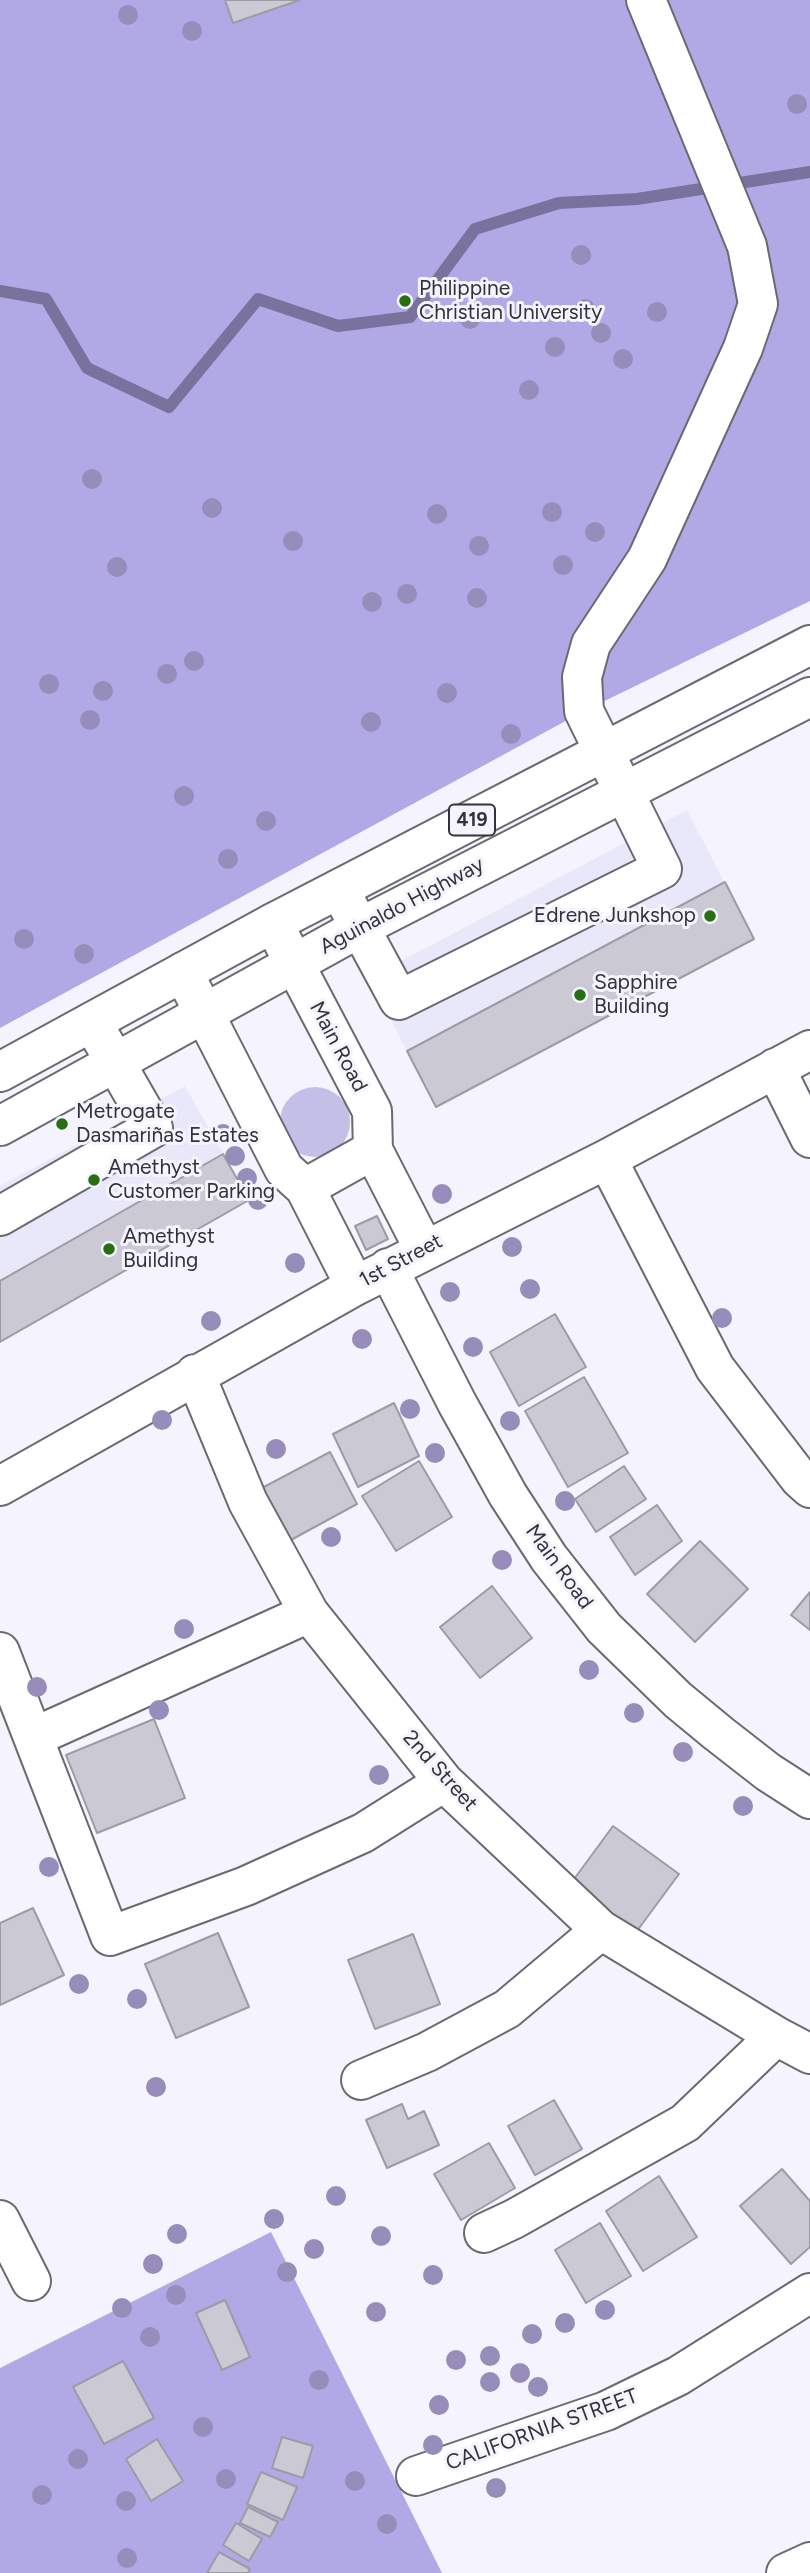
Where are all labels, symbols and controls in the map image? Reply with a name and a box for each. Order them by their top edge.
place label: Philippine Christian University [419,276,602,326]
marker: Philippine Christian University [397,293,413,309]
road number: 419 [449,804,495,835]
street label: Aguinaldo Highway [316,852,488,960]
place label: Edrene Junkshop [534,903,696,929]
marker: Edrene Junkshop [702,908,718,924]
place label: Sapphire Building [594,970,678,1020]
marker: Sapphire Building [572,987,588,1003]
street label: Main Road [304,998,372,1096]
place label: Metrogate Dasmariñas Estates [76,1099,259,1149]
marker: Metrogate Dasmariñas Estates [54,1116,70,1132]
place label: Amethyst Customer Parking [108,1155,275,1205]
marker: Amethyst Customer Parking [86,1172,102,1188]
place label: Amethyst Building [123,1224,215,1274]
street label: 1st Street [355,1229,447,1293]
marker: Amethyst Building [101,1241,117,1257]
street label: Main Road [520,1520,598,1614]
street label: 2nd Street [397,1726,483,1816]
street label: CALIFORNIA STREET [443,2384,641,2476]

